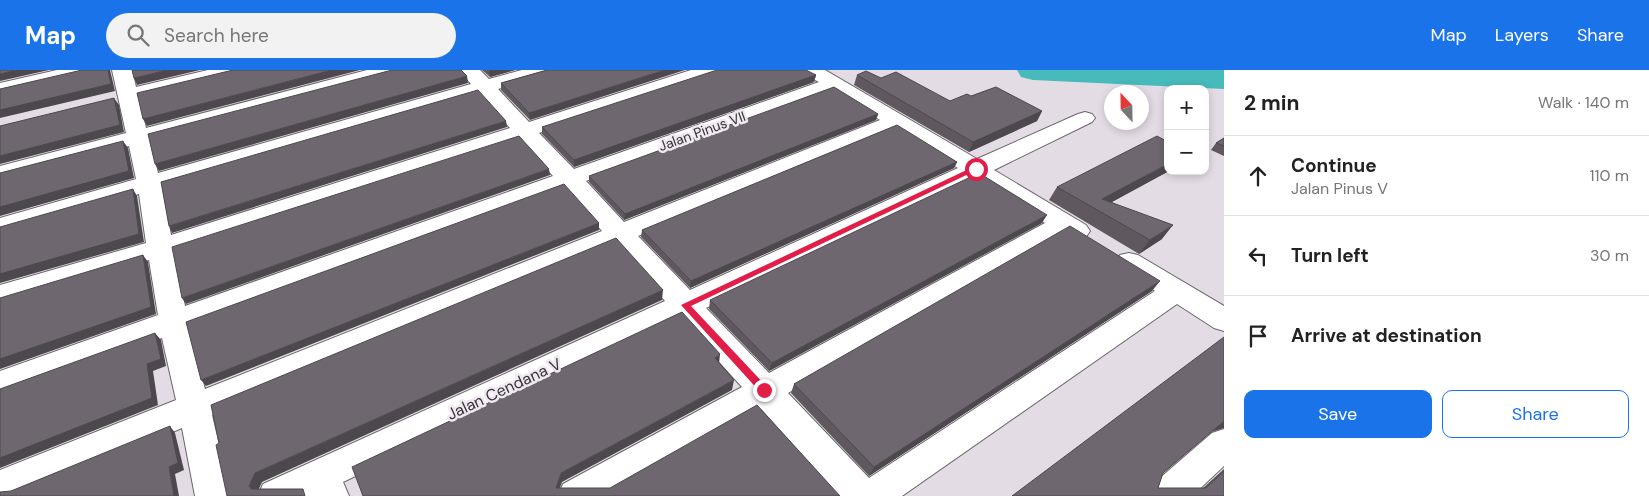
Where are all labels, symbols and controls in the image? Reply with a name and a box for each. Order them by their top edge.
search box [106,13,456,58]
text: Map [25,20,76,51]
icon: search [124,21,152,49]
text: Search here [164,23,269,48]
text: Map [1431,23,1467,47]
text: Layers [1495,23,1549,47]
text: Share [1577,23,1624,47]
north arrow [1104,85,1149,130]
map controls [1164,85,1209,175]
button: + [1164,85,1209,130]
text: 2 min [1244,89,1300,117]
text: Walk · 140 m [1538,92,1629,113]
street label: Jalan Pinus VII [656,107,748,155]
button: − [1164,130,1209,175]
text: Continue [1291,153,1377,178]
route start [965,158,988,181]
icon: ahead [1244,162,1272,190]
text: 110 m [1590,165,1629,186]
text: Jalan Pinus V [1291,178,1388,199]
icon: left [1244,242,1272,270]
text: Turn left [1291,243,1369,268]
text: 30 m [1590,245,1629,266]
icon: arrive [1244,322,1272,350]
text: Arrive at destination [1291,323,1482,348]
street label: Jalan Cendana V [443,353,565,425]
route end [753,379,776,402]
button: Save [1244,390,1432,438]
button: Share [1442,390,1629,438]

